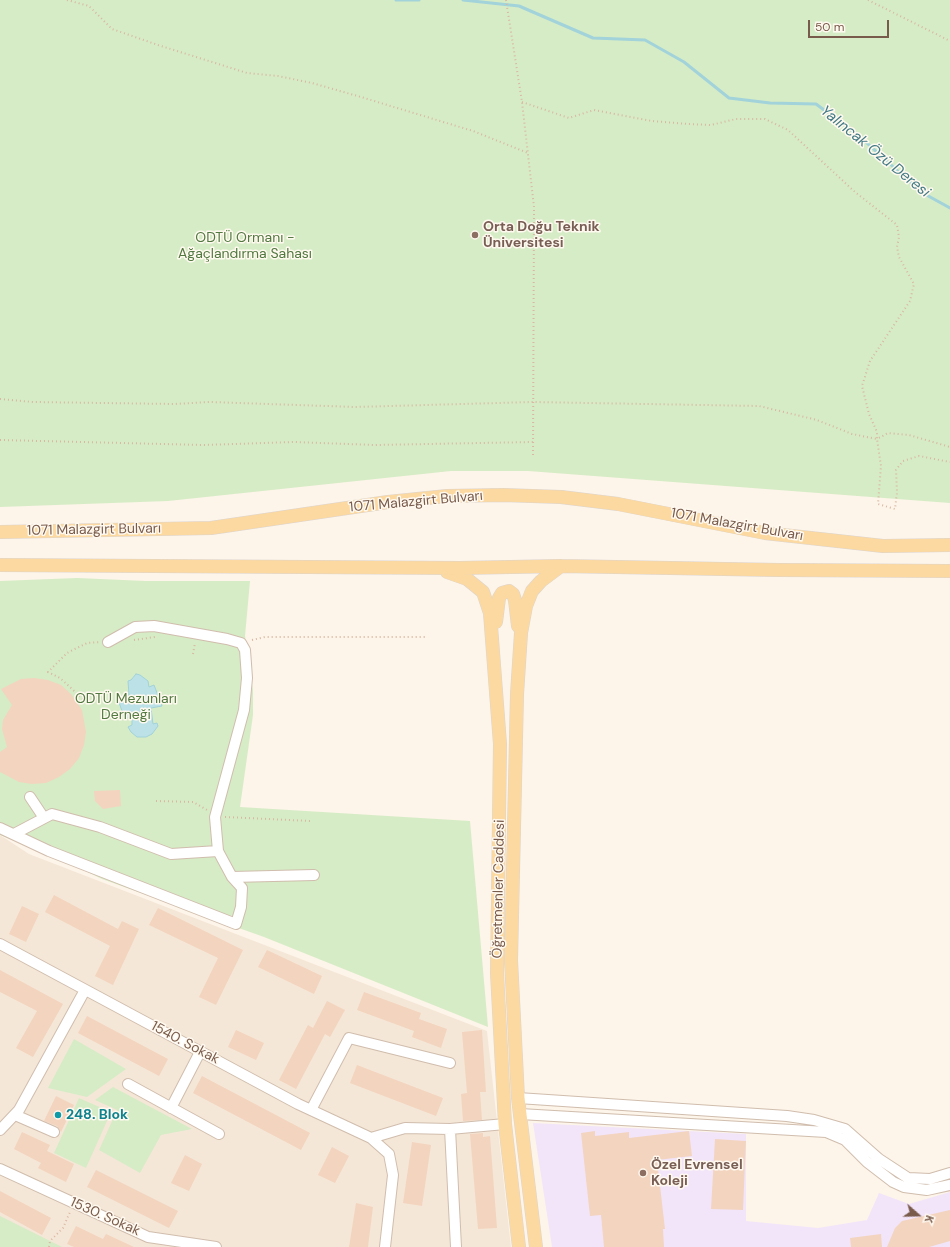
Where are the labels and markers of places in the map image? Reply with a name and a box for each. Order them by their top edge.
place label: Orta Doğu Teknik Üniversitesi [483,219,600,252]
marker: Orta Doğu Teknik Üniversitesi [470,230,480,240]
place label: 248. Blok [66,1107,128,1123]
marker: 248. Blok [53,1110,63,1120]
place label: Özel Evrensel Koleji [651,1157,743,1190]
marker: Özel Evrensel Koleji [638,1168,648,1178]

